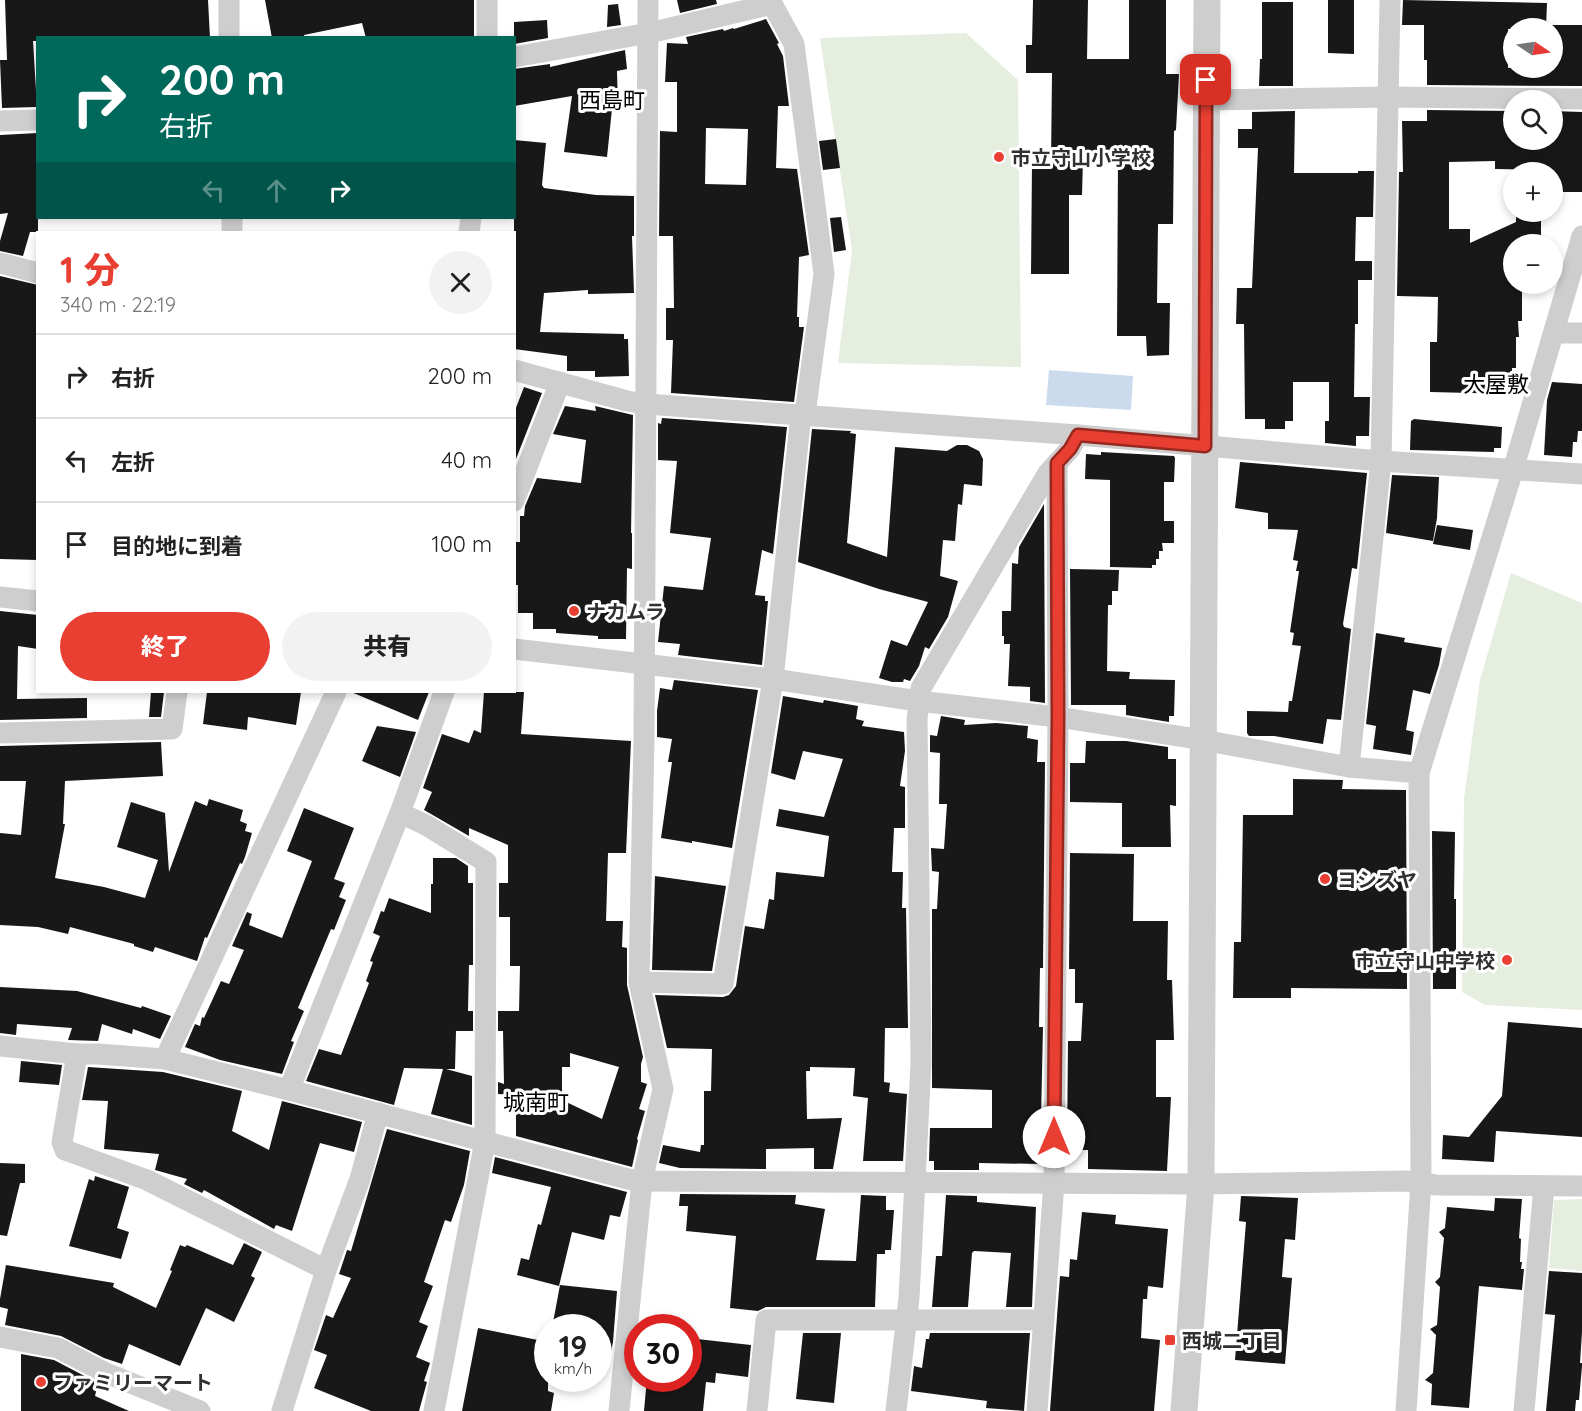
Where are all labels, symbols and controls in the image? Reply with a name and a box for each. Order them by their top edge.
north arrow [1503,18,1563,78]
map controls [1503,18,1563,294]
text: 200 m [159,53,285,106]
pin [1180,54,1231,105]
icon: right [60,60,138,138]
icon: arrive [1189,63,1222,96]
district label: 西島町 [579,86,645,114]
button: search [1503,90,1563,150]
text: 右折 [159,109,213,143]
place label: 市立守山小学校 [1011,145,1151,170]
marker: 市立守山小学校 [992,150,1006,164]
button: + [1503,162,1563,222]
icon: left [197,174,230,207]
icon: ahead [260,174,293,207]
icon: right [323,174,356,207]
button: − [1503,234,1563,294]
text: 1 分 [60,247,120,292]
button: close [429,251,492,314]
text: 340 m · 22:19 [60,292,176,317]
icon: right [60,360,93,393]
text: 200 m [428,362,492,390]
text: 右折 [111,364,155,392]
district label: 大屋敷 [1463,370,1529,398]
icon: left [60,444,93,477]
text: 40 m [441,446,492,474]
text: 左折 [111,448,155,476]
icon: arrive [60,528,93,561]
text: 100 m [432,530,492,558]
text: 目的地に到着 [111,532,243,560]
place label: ナカムラ [586,599,665,624]
marker: ナカムラ [567,604,581,618]
button: 終了 [60,612,270,681]
button: 共有 [282,612,492,681]
place label: ヨシズヤ [1337,867,1417,892]
marker: ヨシズヤ [1318,872,1332,886]
place label: 市立守山中学校 [1355,948,1495,973]
marker: 市立守山中学校 [1500,953,1514,967]
district label: 城南町 [503,1088,569,1116]
position arrow [1022,1105,1086,1169]
speed limit sign: 30 [624,1314,702,1392]
text: 19 [559,1327,587,1365]
place label: 西城二丁目 [1182,1328,1282,1353]
marker: 西城二丁目 [1163,1333,1177,1347]
text: km/h [554,1359,592,1378]
place label: ファミリーマート [53,1370,213,1395]
marker: ファミリーマート [34,1375,48,1389]

